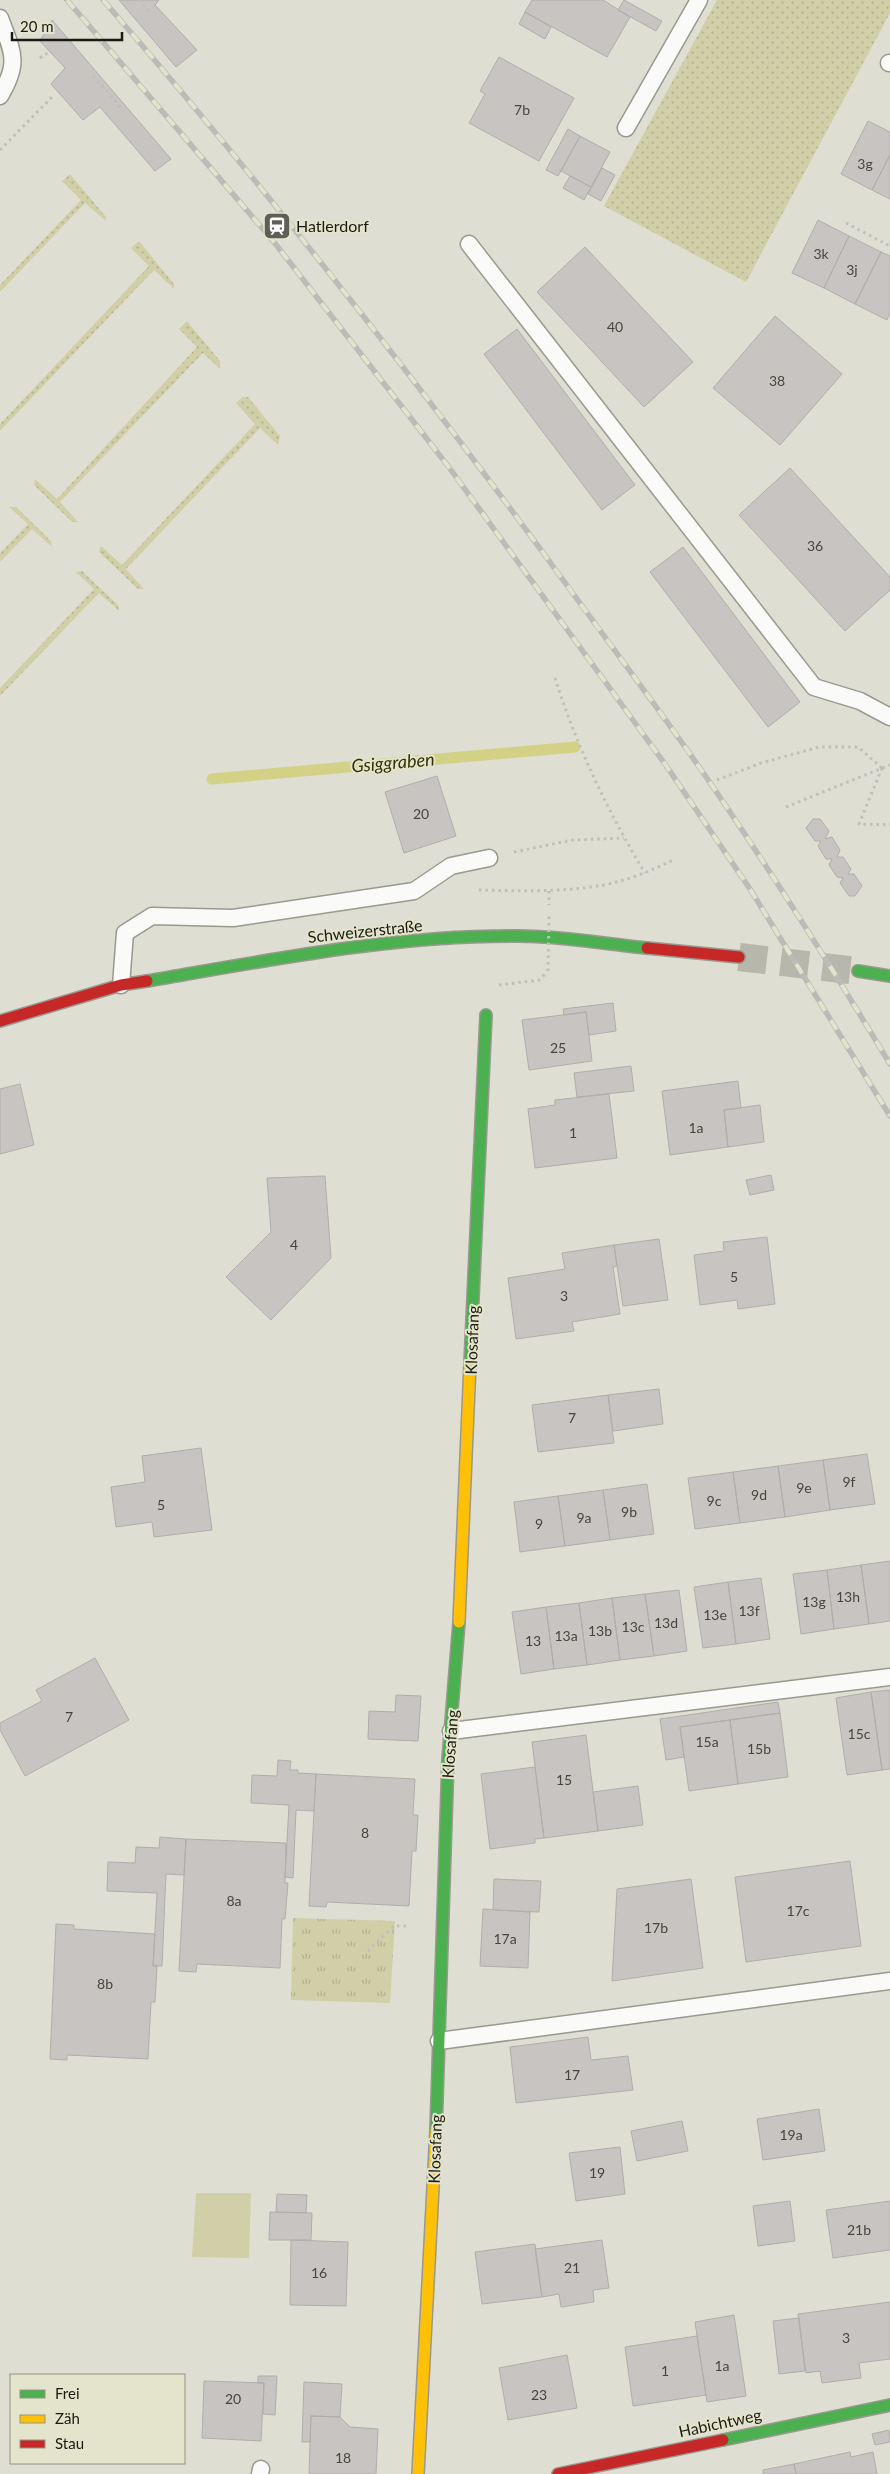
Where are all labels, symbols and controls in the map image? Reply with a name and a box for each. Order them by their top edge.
scale bar [12,10,122,42]
text: 20 m [20,17,54,35]
house number: 7b [514,101,530,118]
house number: 3g [857,155,873,172]
station icon: Hatlerdorf [262,211,292,241]
place label: Hatlerdorf [296,216,369,235]
house number: 3k [813,245,830,262]
house number: 3j [846,261,858,278]
house number: 40 [607,318,623,335]
house number: 38 [769,372,785,389]
house number: 36 [807,537,823,554]
water label: Gsiggraben [350,747,435,777]
house number: 20 [413,805,429,822]
street label: Schweizerstraße [307,915,423,946]
house number: 25 [550,1039,566,1056]
house number: 1a [688,1119,704,1136]
house number: 1 [569,1124,577,1141]
house number: 4 [290,1236,298,1253]
house number: 5 [730,1268,738,1285]
house number: 3 [560,1287,568,1304]
street label: Klosafang [461,1305,482,1375]
house number: 7 [568,1409,576,1426]
house number: 9f [842,1473,856,1490]
house number: 9e [796,1479,812,1496]
house number: 9d [751,1486,767,1503]
house number: 9c [707,1492,722,1509]
house number: 5 [157,1496,165,1513]
house number: 9b [621,1503,637,1520]
house number: 9a [576,1509,592,1526]
house number: 9 [535,1515,543,1532]
house number: 13h [836,1588,860,1605]
house number: 13g [802,1593,826,1610]
house number: 13f [738,1602,760,1619]
house number: 13e [703,1606,727,1623]
house number: 13d [654,1614,678,1631]
house number: 13c [622,1618,645,1635]
house number: 13b [588,1622,612,1639]
house number: 13a [554,1627,578,1644]
house number: 13 [525,1632,541,1649]
house number: 7 [65,1708,73,1725]
street label: Klosafang [438,1709,461,1779]
house number: 15c [848,1725,871,1742]
house number: 15a [695,1733,719,1750]
house number: 15b [747,1740,771,1757]
house number: 15 [556,1771,572,1788]
house number: 8 [361,1824,369,1841]
house number: 8a [226,1892,242,1909]
house number: 17c [787,1902,810,1919]
house number: 17b [644,1919,668,1936]
house number: 17a [493,1930,517,1947]
house number: 8b [97,1975,113,1992]
house number: 17 [564,2066,580,2083]
street label: Klosafang [424,2114,445,2184]
house number: 19a [779,2126,803,2143]
house number: 19 [589,2164,605,2181]
house number: 21b [847,2221,871,2238]
house number: 21 [564,2259,580,2276]
house number: 16 [311,2264,327,2281]
house number: 3 [842,2329,850,2346]
house number: 1a [714,2357,730,2374]
house number: 1 [661,2362,669,2379]
legend [10,2374,185,2464]
text: Frei [55,2384,80,2402]
house number: 23 [531,2386,547,2403]
house number: 20 [225,2390,241,2407]
street label: Habichtweg [677,2404,763,2441]
text: Zäh [55,2409,80,2427]
text: Stau [55,2434,84,2452]
house number: 18 [335,2449,351,2466]

